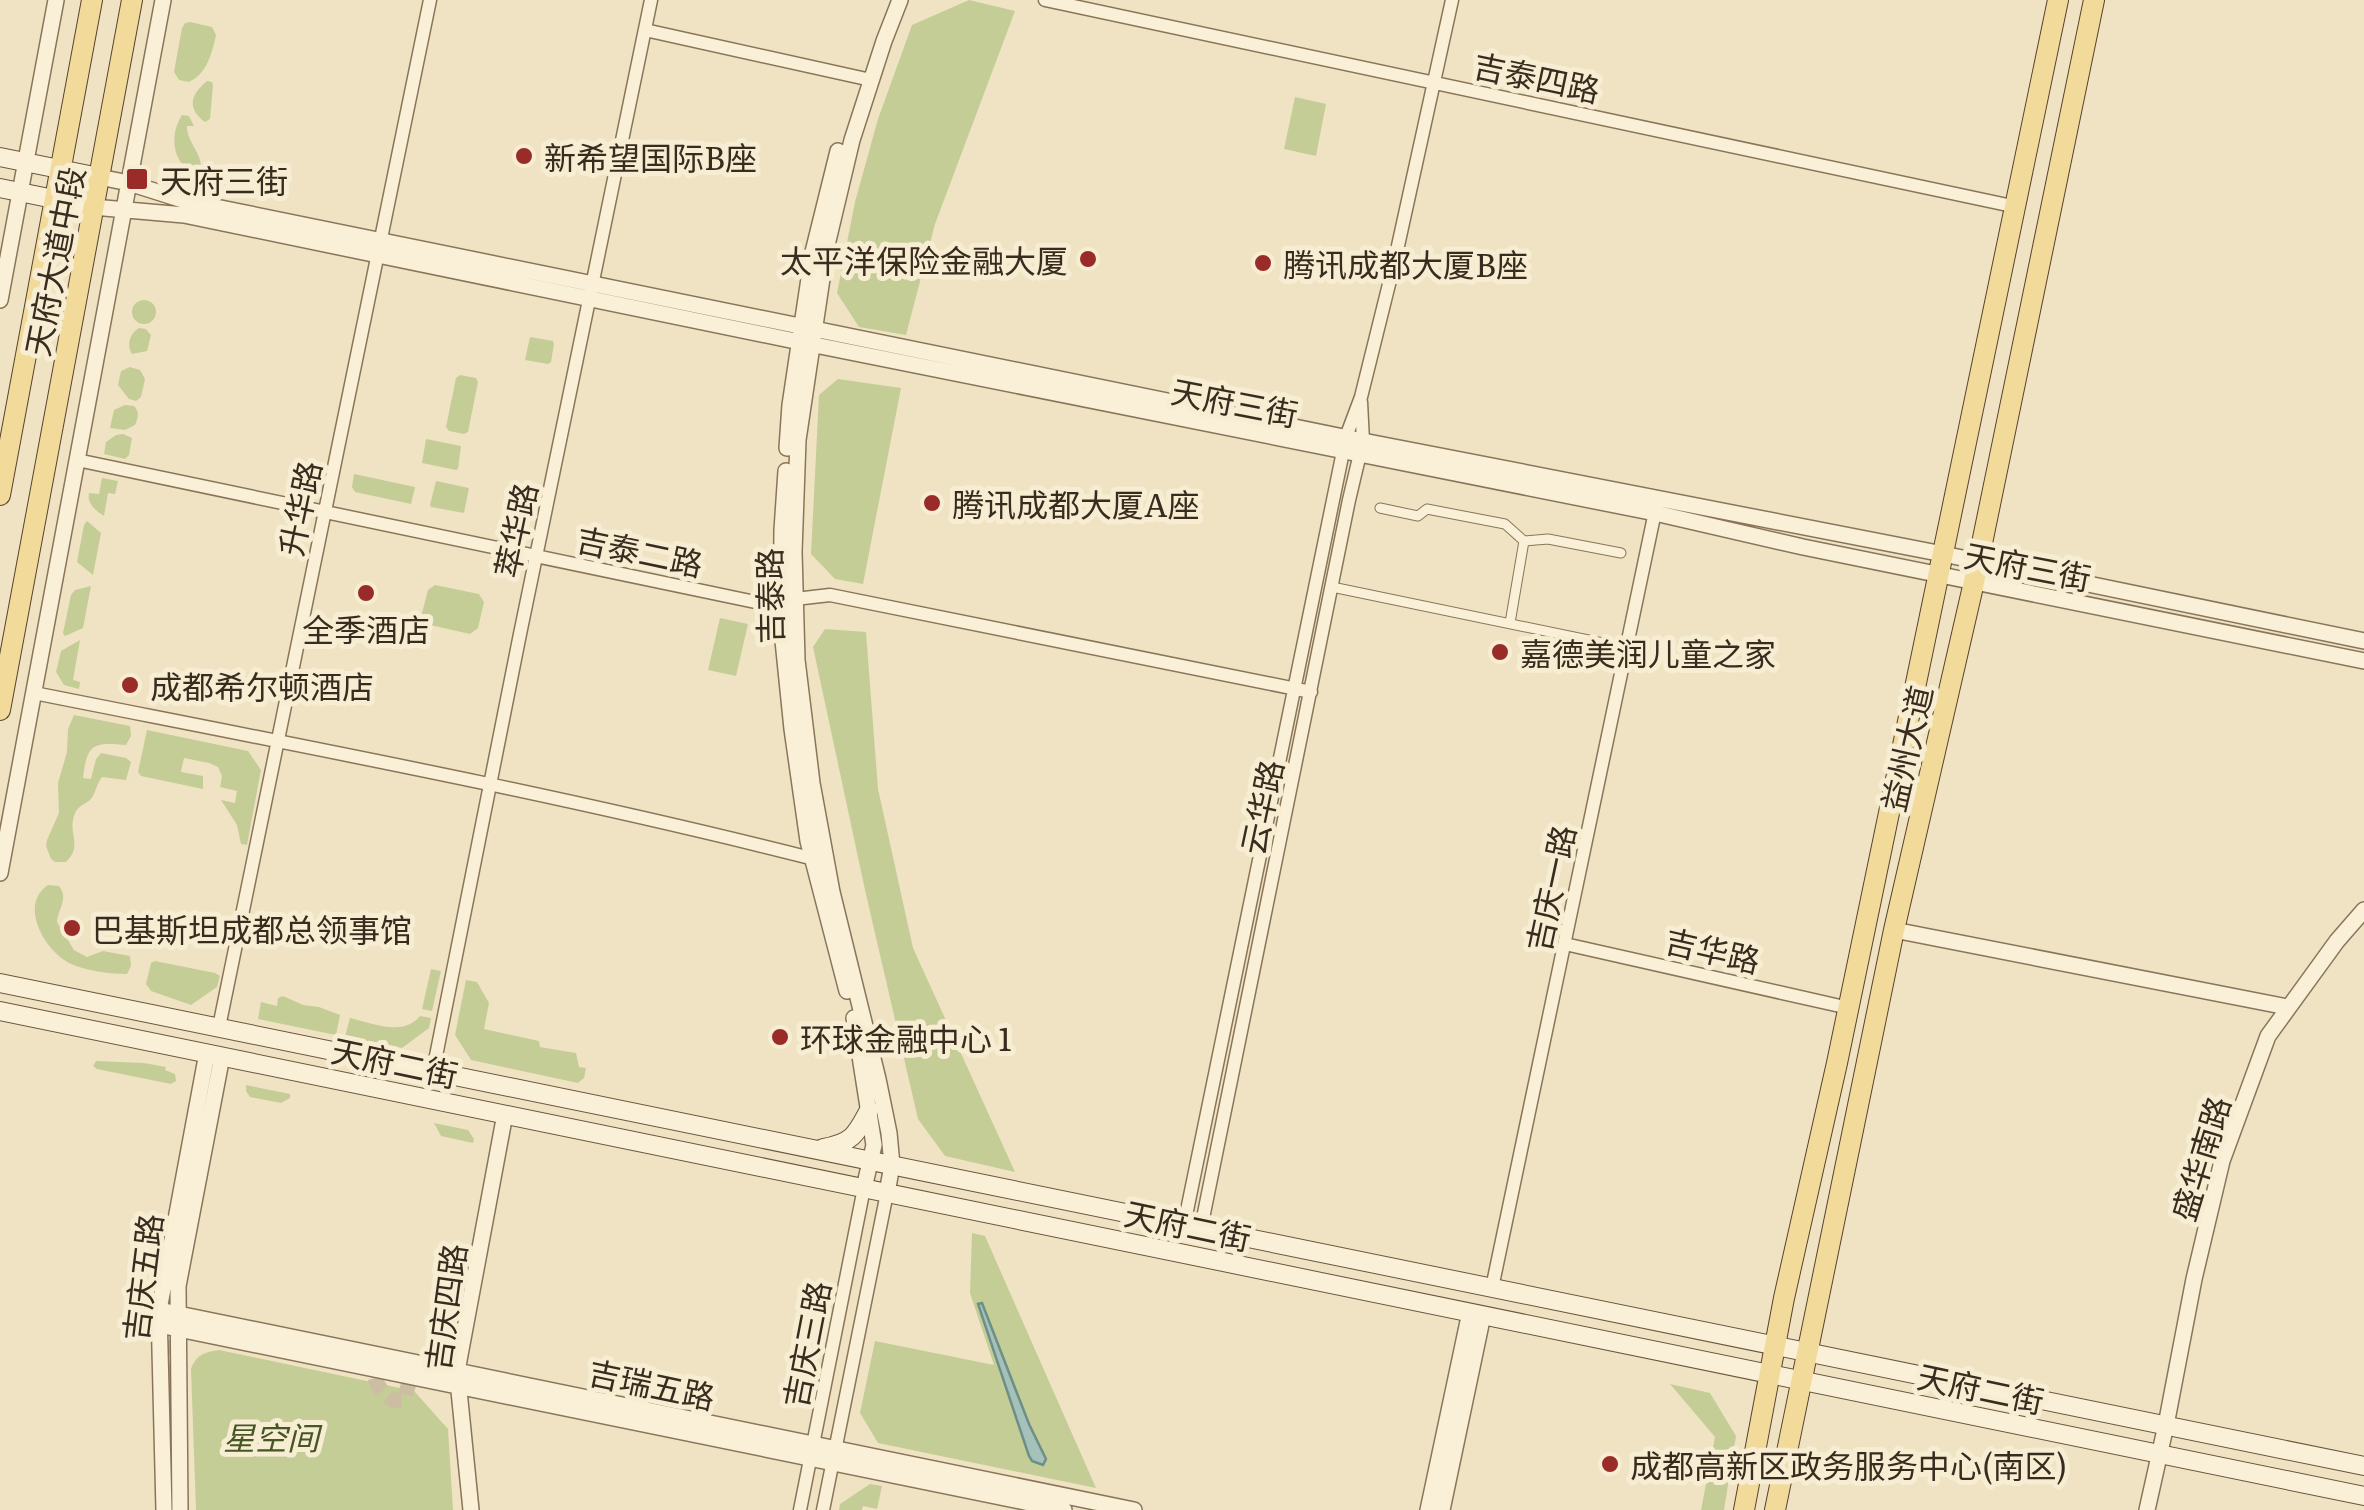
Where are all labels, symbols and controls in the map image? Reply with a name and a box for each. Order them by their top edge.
street label: 吉泰四路 [1469,39,1605,113]
place label: 新希望国际B座 [544,132,757,180]
marker: 新希望国际B座 [513,145,535,167]
place label: 天府三街 [160,155,288,203]
street label: 天府大道中段 [11,162,95,360]
marker: 天府三街 [124,166,150,192]
place label: 太平洋保险金融大厦 [780,235,1068,283]
place label: 腾讯成都大厦B座 [1283,239,1528,287]
marker: 太平洋保险金融大厦 [1077,248,1099,270]
marker: 腾讯成都大厦B座 [1252,252,1274,274]
street label: 天府三街 [1168,365,1302,437]
street label: 升华路 [265,456,331,560]
street label: 萃华路 [481,478,547,582]
place label: 腾讯成都大厦A座 [952,479,1200,527]
marker: 腾讯成都大厦A座 [921,492,943,514]
street label: 吉泰二路 [572,513,708,587]
street label: 天府三街 [1961,529,2095,601]
street label: 吉泰路 [743,548,793,644]
marker: 全季酒店 [355,582,377,604]
place label: 全季酒店 [302,604,430,652]
place label: 嘉德美润儿童之家 [1520,628,1776,676]
marker: 嘉德美润儿童之家 [1489,641,1511,663]
place label: 成都希尔顿酒店 [150,661,374,709]
marker: 成都希尔顿酒店 [119,674,141,696]
street label: 益州大道 [1867,680,1943,816]
street label: 云华路 [1227,755,1293,859]
street label: 吉庆一路 [1512,820,1586,956]
place label: 巴基斯坦成都总领事馆 [92,904,412,952]
street label: 吉华路 [1661,915,1765,983]
marker: 巴基斯坦成都总领事馆 [61,917,83,939]
place label: 环球金融中心 1 [800,1013,1011,1061]
street label: 天府二街 [327,1024,463,1098]
marker: 环球金融中心 1 [769,1026,791,1048]
street label: 盛华南路 [2157,1090,2241,1226]
street label: 天府二街 [1120,1187,1256,1261]
street label: 吉庆五路 [109,1211,173,1343]
street label: 吉庆四路 [411,1240,477,1374]
street label: 吉庆三路 [769,1277,841,1411]
street label: 吉瑞五路 [584,1346,720,1420]
street label: 天府二街 [1913,1350,2049,1424]
park label: 星空间 [223,1412,323,1460]
place label: 成都高新区政务服务中心(南区) [1630,1440,2067,1488]
marker: 成都高新区政务服务中心(南区) [1599,1453,1621,1475]

